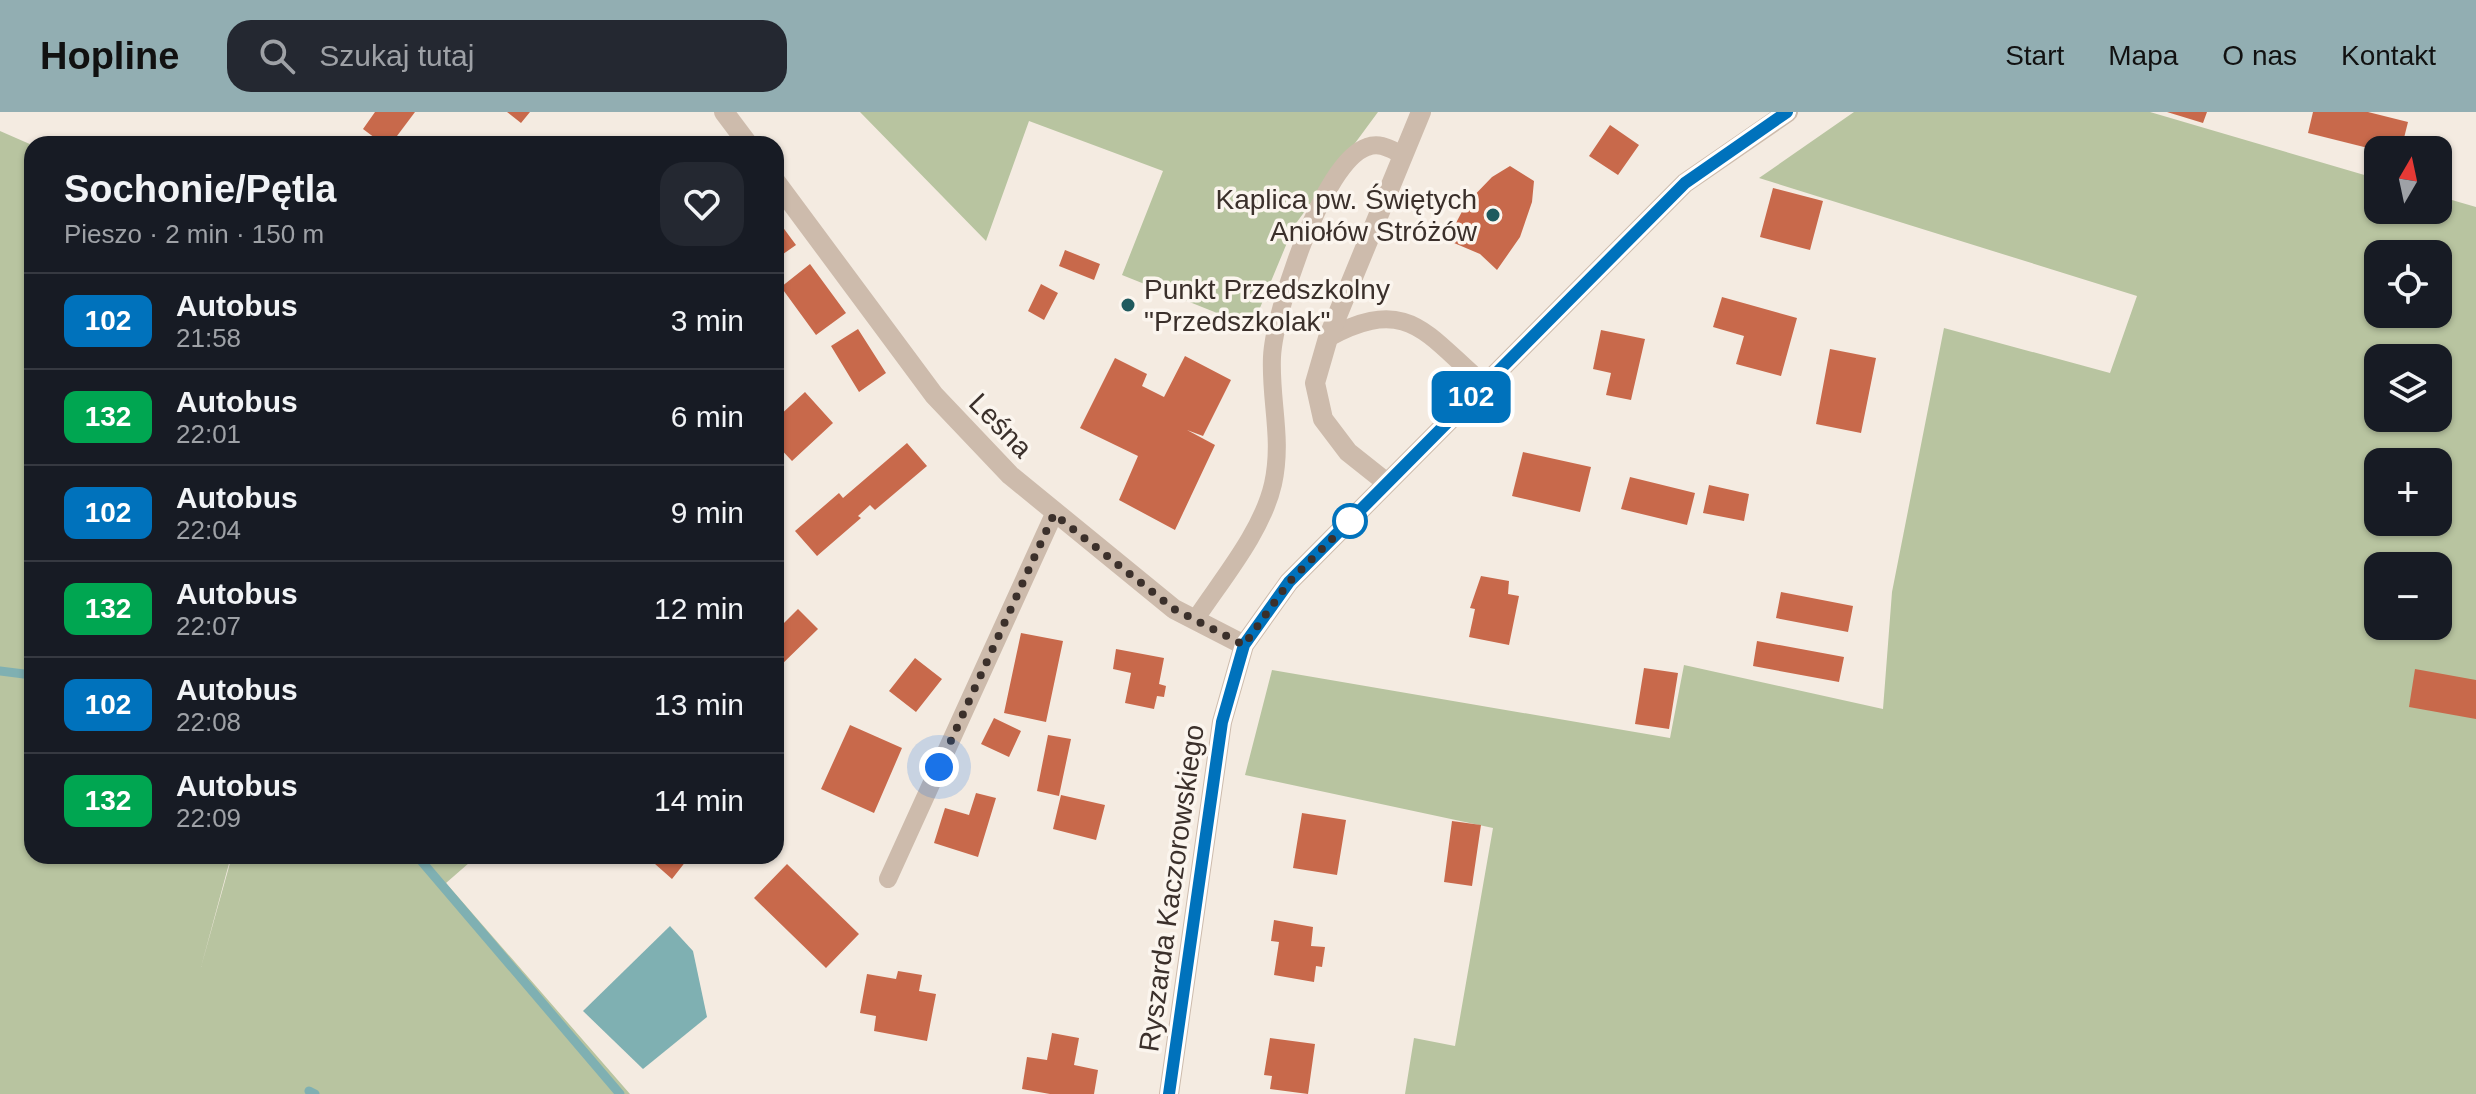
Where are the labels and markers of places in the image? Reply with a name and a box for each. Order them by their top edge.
place label: Kaplica pw. Świętych Aniołów Stróżów [1216,183,1478,247]
marker: Kaplica pw. Świętych Aniołów Stróżów [1484,206,1502,224]
place label: Punkt Przedszkolny "Przedszkolak" [1144,274,1390,337]
marker: Punkt Przedszkolny "Przedszkolak" [1119,296,1137,314]
unlabelled marker [1333,504,1367,538]

